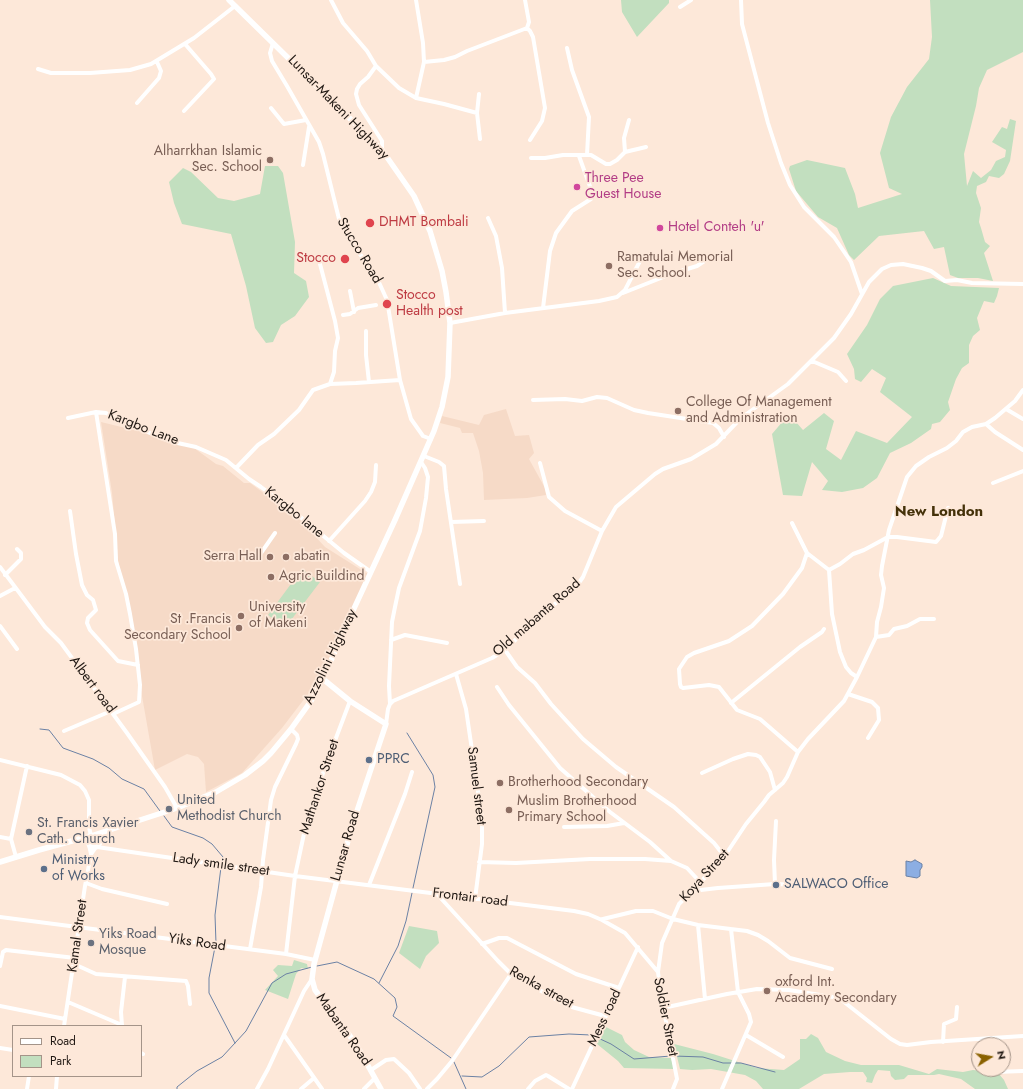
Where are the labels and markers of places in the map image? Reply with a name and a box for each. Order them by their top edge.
place label: Alharrkhan Islamic Sec. School [154,144,262,176]
marker: Alharrkhan Islamic Sec. School [265,155,275,165]
place label: Three Pee Guest House [585,171,661,204]
marker: Three Pee Guest House [572,182,582,192]
place label: DHMT Bombali [379,215,469,231]
marker: DHMT Bombali [364,217,376,229]
place label: Hotel Conteh 'u' [668,220,765,236]
marker: Hotel Conteh 'u' [655,223,665,233]
place label: Ramatulai Memorial Sec. School. [617,250,733,282]
place label: Stocco [296,251,336,267]
marker: Stocco [339,253,351,265]
marker: Ramatulai Memorial Sec. School. [604,261,614,271]
place label: Stocco Health post [396,288,463,320]
marker: Stocco Health post [381,298,393,310]
place label: College Of Management and Administration [686,395,832,428]
marker: College Of Management and Administration [673,406,683,416]
place label: Serra Hall [203,549,262,565]
place label: abatin [294,549,330,565]
marker: Serra Hall [265,552,275,562]
marker: abatin [281,552,291,562]
place label: Agric Buildind [279,569,365,585]
marker: Agric Buildind [266,572,276,582]
place label: University of Makeni [249,600,307,632]
marker: University of Makeni [236,611,246,621]
place label: St .Francis Secondary School [124,612,231,644]
marker: St .Francis Secondary School [234,623,244,633]
place label: PPRC [377,752,410,768]
marker: PPRC [364,755,374,765]
place label: Brotherhood Secondary [508,775,648,791]
marker: Brotherhood Secondary [495,778,505,788]
place label: United Methodist Church [177,793,282,826]
place label: Muslim Brotherhood Primary School [517,794,637,826]
marker: United Methodist Church [164,804,174,814]
marker: Muslim Brotherhood Primary School [504,805,514,815]
place label: St. Francis Xavier Cath. Church [37,816,138,848]
marker: St. Francis Xavier Cath. Church [24,827,34,837]
place label: Ministry of Works [52,853,105,886]
marker: Ministry of Works [39,864,49,874]
place label: SALWACO Office [784,877,889,893]
marker: SALWACO Office [771,880,781,890]
place label: Yiks Road Mosque [99,927,157,960]
marker: Yiks Road Mosque [86,938,96,948]
place label: oxford Int. Academy Secondary [775,975,897,1008]
marker: oxford Int. Academy Secondary [762,986,772,996]

